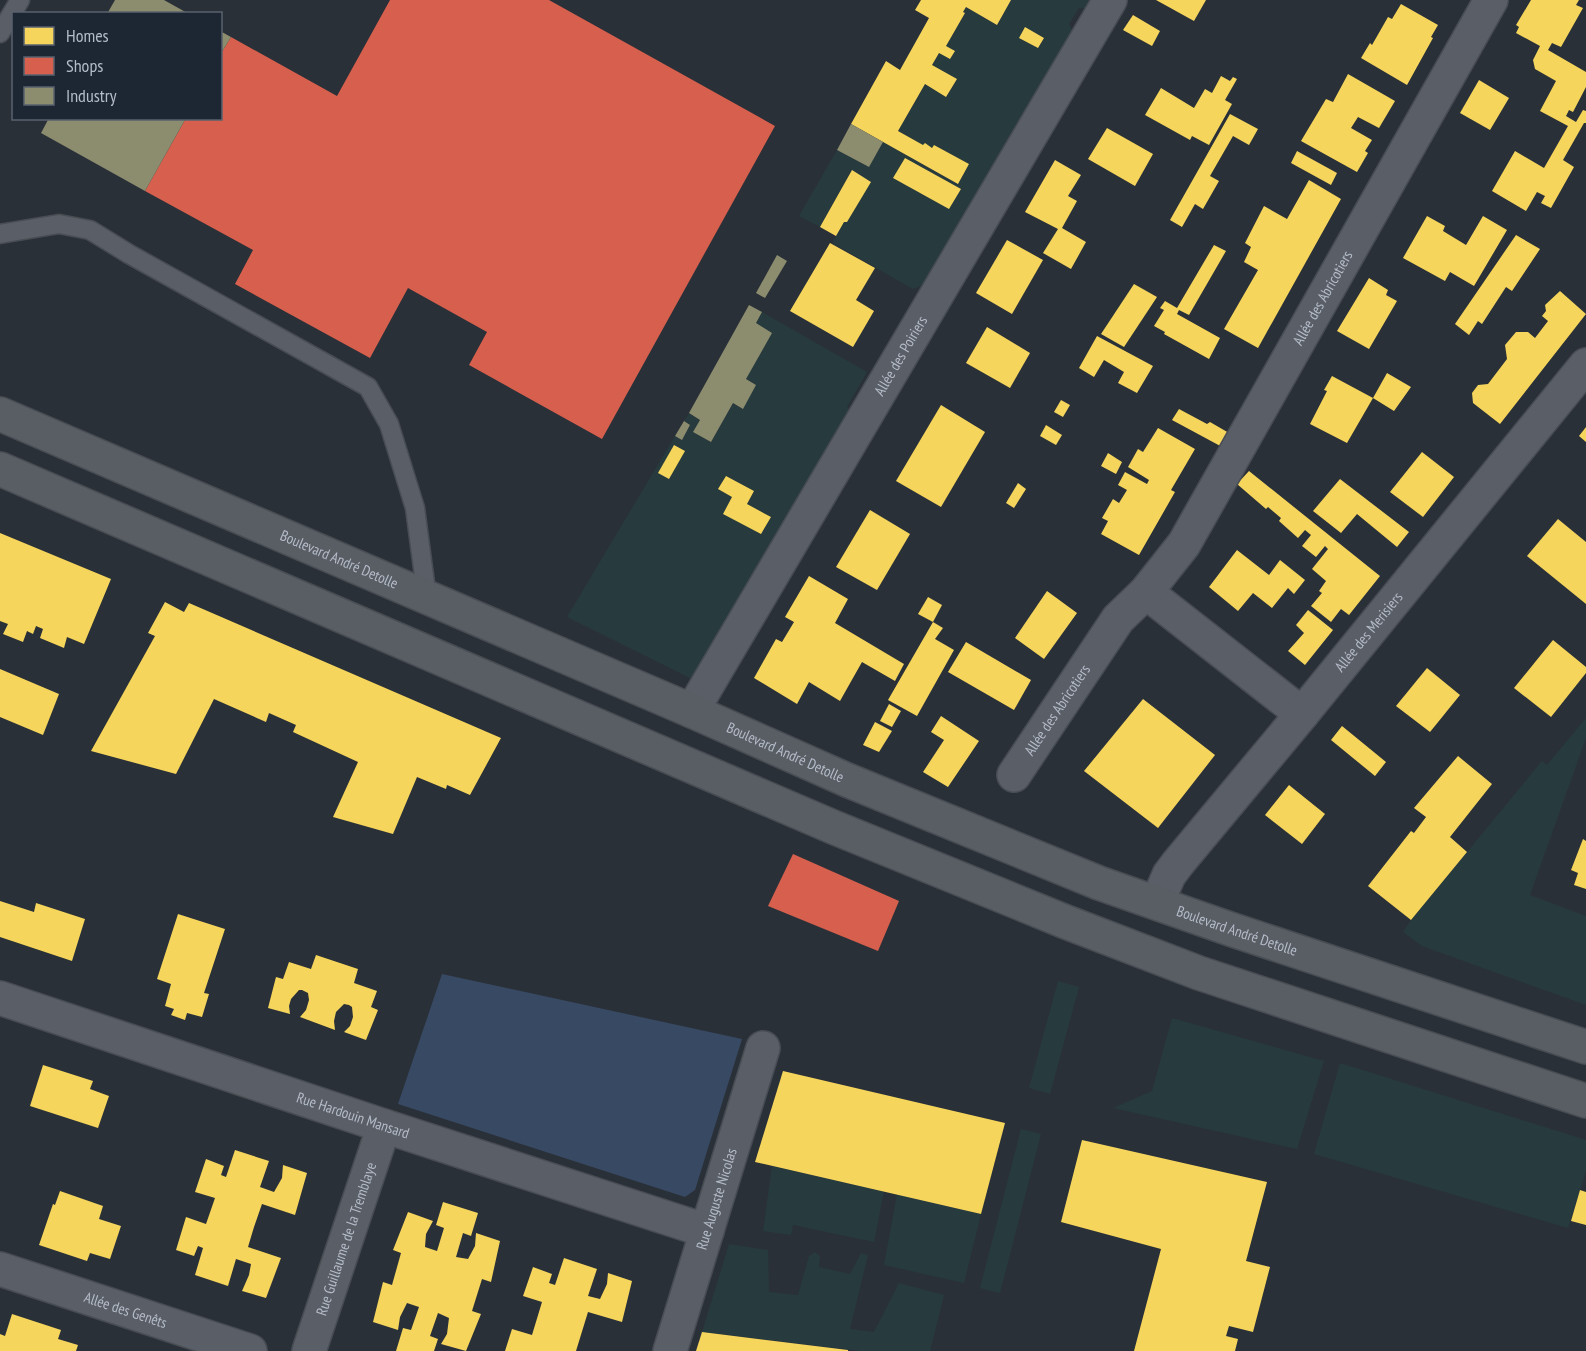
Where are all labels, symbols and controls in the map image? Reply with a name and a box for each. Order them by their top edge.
legend [12,12,222,120]
text: Homes [66,24,109,47]
text: Shops [66,54,103,77]
text: Industry [66,84,117,107]
street label: Allée des Abricotiers [1288,247,1357,348]
street label: Allée des Poiriers [870,312,931,399]
street label: Boulevard André Detolle [278,525,401,593]
street label: Allée des Merisiers [1330,588,1406,675]
street label: Allée des Abricotiers [1020,661,1094,759]
street label: Boulevard André Detolle [724,718,847,786]
street label: Boulevard André Detolle [1174,901,1300,960]
street label: Rue Hardouin Mansard [294,1088,412,1143]
street label: Rue Auguste Nicolas [692,1146,741,1252]
street label: Rue Guillaume de la Tremblaye [311,1160,380,1318]
street label: Allée des Genêts [82,1287,169,1332]

